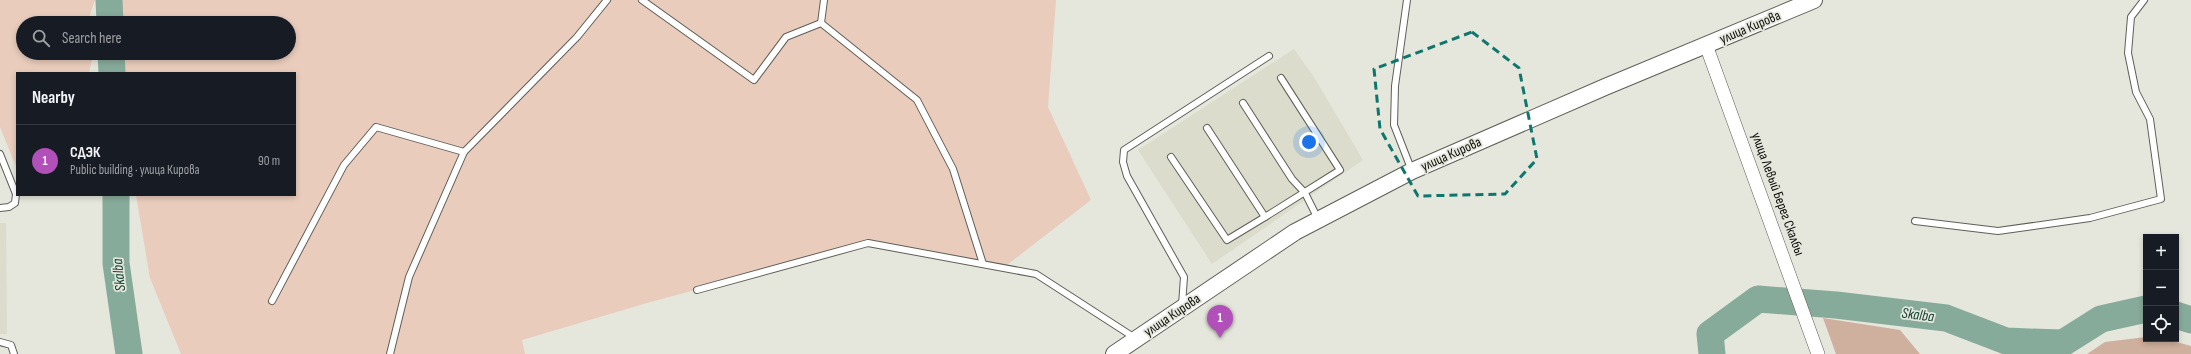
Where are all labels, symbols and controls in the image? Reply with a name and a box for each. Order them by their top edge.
street label: улица Кирова [1717,7,1783,47]
search box [16,16,296,60]
icon: search [30,27,52,49]
text: Search here [62,29,122,48]
text: Nearby [32,88,75,108]
street label: улица Левый Берег Скалбы [1748,130,1808,258]
your location [1299,132,1319,152]
street label: улица Кирова [1418,133,1484,175]
text: СДЭК [70,143,100,162]
text: 1 [42,153,48,169]
text: 90 m [258,153,280,169]
text: Public building · улица Кирова [70,162,200,178]
map controls [2143,234,2179,342]
button: + [2143,234,2179,270]
water label: Skalba [108,258,130,292]
button: − [2143,270,2179,306]
street label: улица Кирова [1141,290,1203,340]
water label: Skalba [1901,304,1935,326]
pin: 1 [1207,305,1233,338]
button: locate [2143,306,2179,342]

